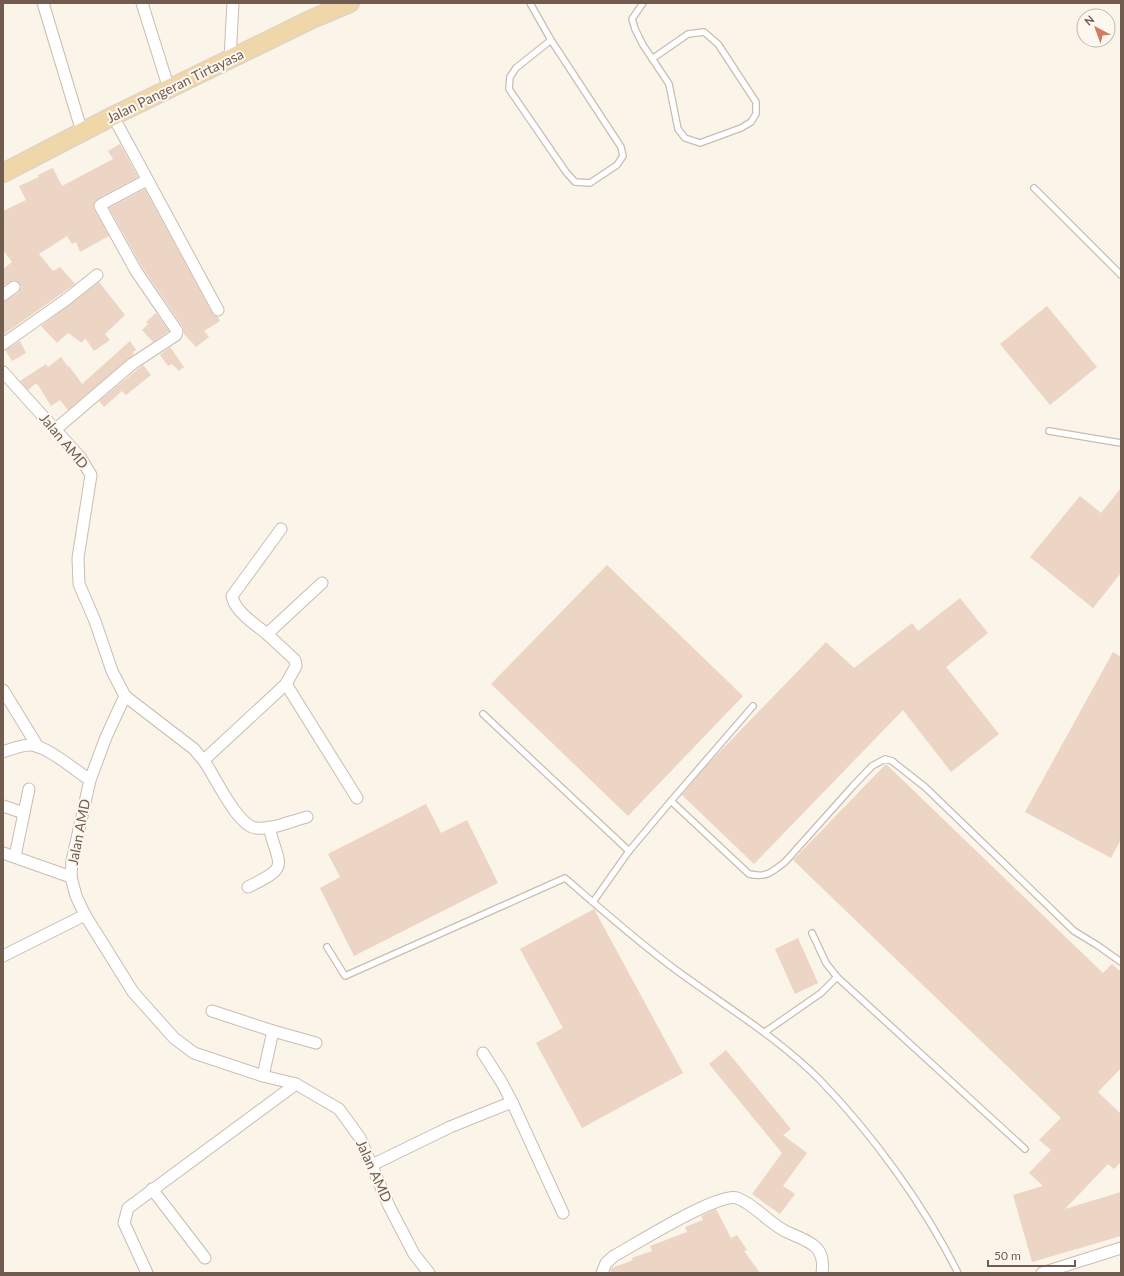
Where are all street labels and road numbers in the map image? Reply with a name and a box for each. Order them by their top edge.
street label: Jalan Pangeran Tirtayasa [104,45,246,126]
street label: Jalan AMD [36,410,92,472]
street label: Jalan AMD [64,797,93,866]
street label: Jalan AMD [353,1137,396,1205]

